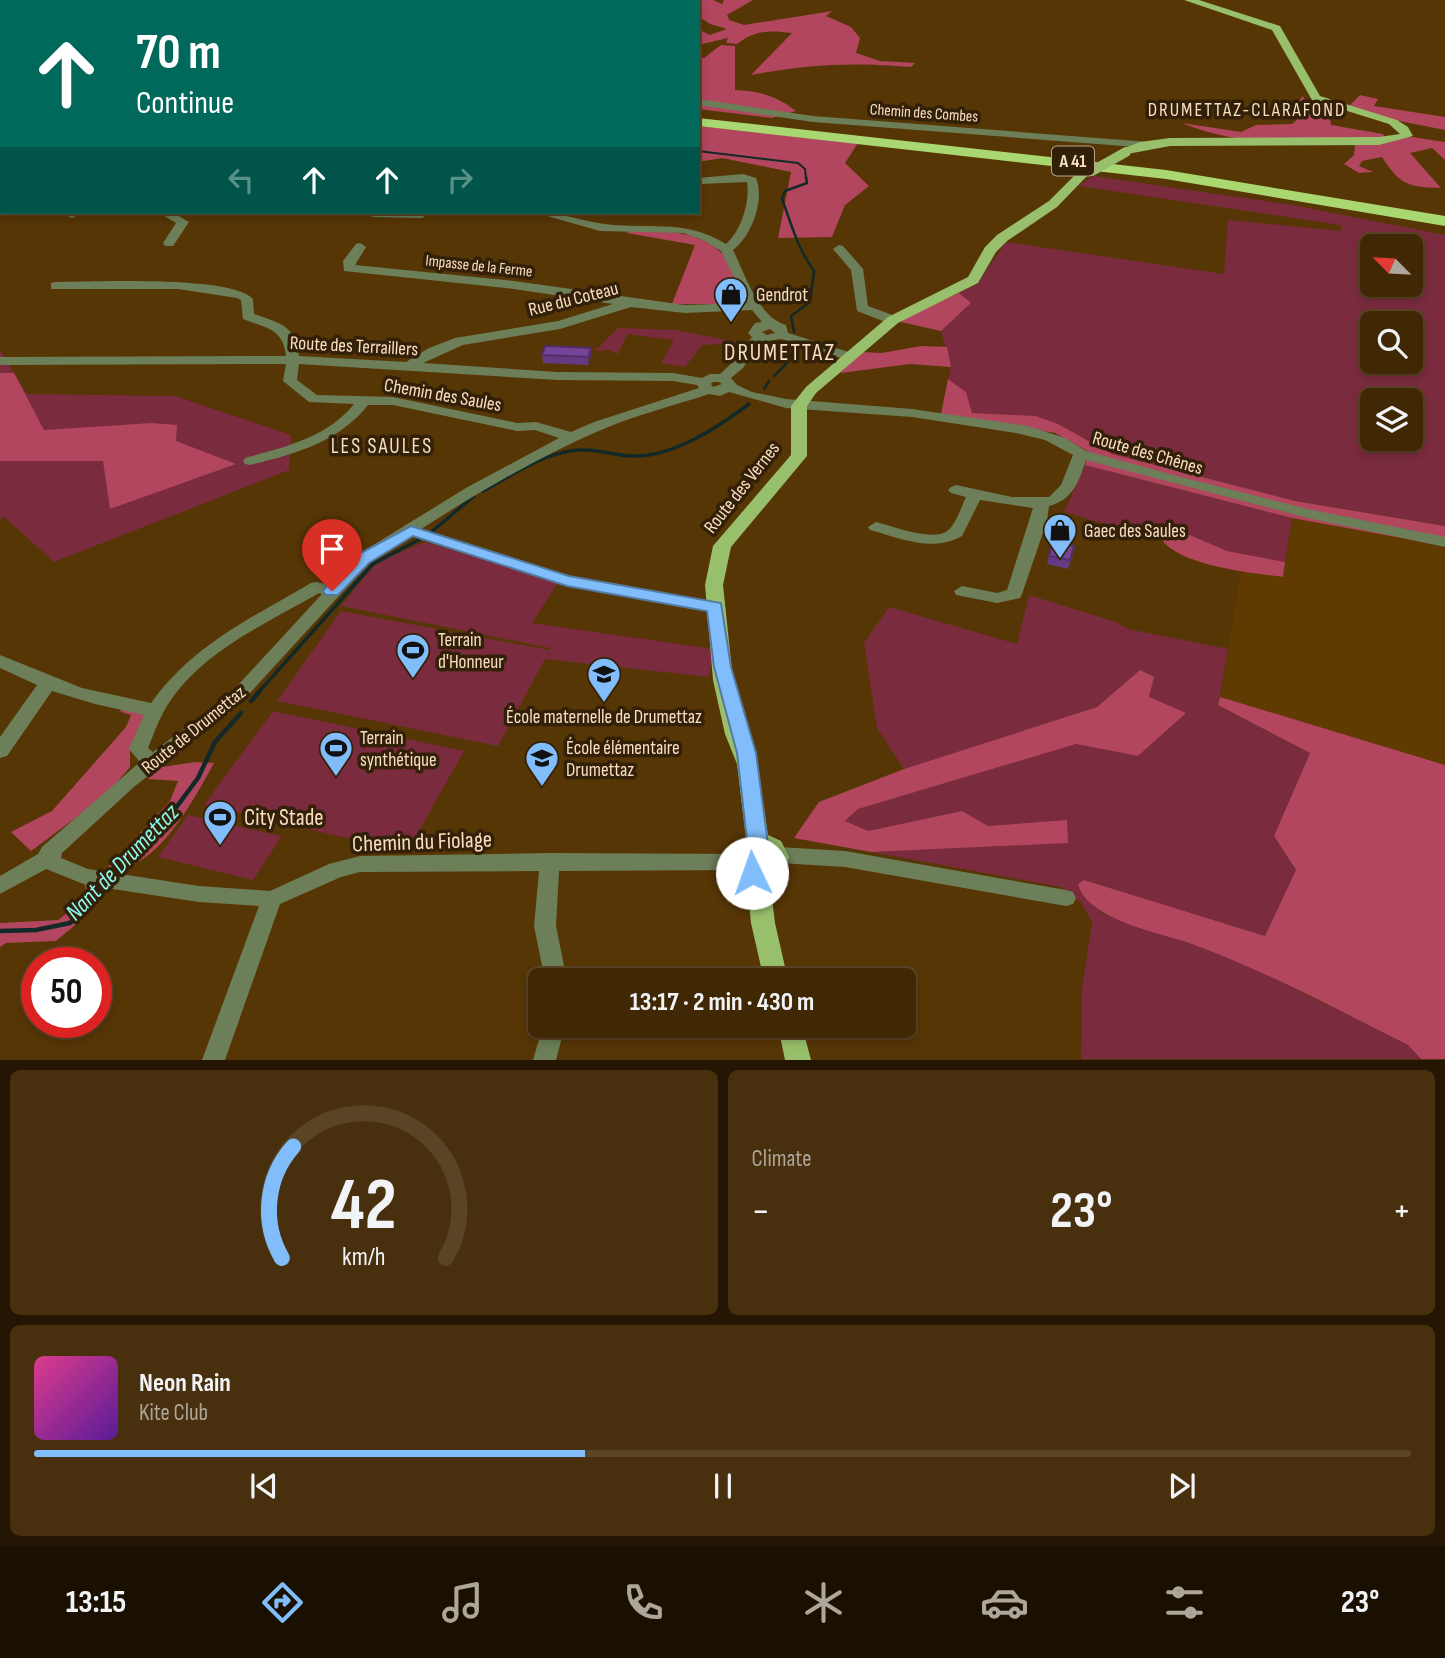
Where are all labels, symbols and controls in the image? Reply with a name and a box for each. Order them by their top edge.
text: 70 m [136,24,221,83]
icon: ahead [21,28,112,119]
text: Continue [136,84,234,123]
district label: DRUMETTAZ-CLARAFOND [1148,99,1346,122]
street label: Chemin des Combes [869,100,979,127]
road number: A 41 [1052,146,1094,176]
icon: left [222,161,260,199]
icon: ahead [295,161,333,199]
icon: ahead [368,161,406,199]
icon: right [441,161,479,199]
north arrow [1360,234,1423,298]
map controls [1360,234,1423,451]
street label: Impasse de la Ferme [424,251,533,282]
shop icon: Gendrot [712,275,750,324]
street label: Rue du Coteau [526,277,621,322]
place label: Gendrot [756,284,808,307]
button: search [1360,311,1423,374]
street label: Route des Terraillers [289,332,419,361]
district label: DRUMETTAZ [724,339,836,367]
street label: Chemin des Saules [382,374,503,417]
button: layers [1360,388,1423,451]
street label: Route des Chênes [1090,427,1206,480]
district label: LES SAULES [331,434,433,459]
street label: Route des Vernes [699,437,785,538]
shop icon: Gaec des Saules [1041,511,1079,560]
pin [302,519,362,591]
place label: Gaec des Saules [1084,520,1186,543]
icon: arrive [313,530,351,568]
place label: Terrain d'Honneur [438,629,504,674]
sports icon: Terrain d'Honneur [394,631,432,680]
school or university icon: École maternelle de Drumettaz [585,655,623,704]
street label: Route de Drumettaz [137,681,251,779]
place label: École maternelle de Drumettaz [506,706,702,729]
place label: Terrain synthétique [360,727,437,772]
sports icon: Terrain synthétique [317,729,355,778]
place label: École élémentaire Drumettaz [566,737,680,782]
school or university icon: École élémentaire Drumettaz [523,739,561,788]
water label: Nant de Drumettaz [60,797,186,927]
sports icon: City Stade [201,798,239,847]
place label: City Stade [244,804,323,832]
street label: Chemin du Fiolage [352,826,492,858]
position arrow [715,836,789,910]
speed limit sign: 50 [21,947,112,1038]
text: 13:17 · 2 min · 430 m [630,987,814,1018]
text: Climate [752,1145,811,1173]
text: 42 [331,1163,397,1251]
text: 23° [1050,1180,1112,1243]
text: − [752,1189,770,1234]
text: + [1392,1189,1411,1234]
text: km/h [342,1242,385,1273]
text: Neon Rain [139,1368,231,1399]
text: Kite Club [139,1399,208,1427]
icon: previous [245,1467,283,1505]
icon: pause [704,1467,742,1505]
icon: next [1163,1467,1201,1505]
icon: directions [258,1578,307,1627]
icon: music [438,1578,487,1627]
icon: phone [619,1578,668,1627]
icon: climate [799,1578,848,1627]
icon: car [980,1578,1029,1627]
icon: filters [1160,1578,1209,1627]
text: 13:15 [66,1583,126,1622]
text: 23° [1341,1583,1379,1622]

